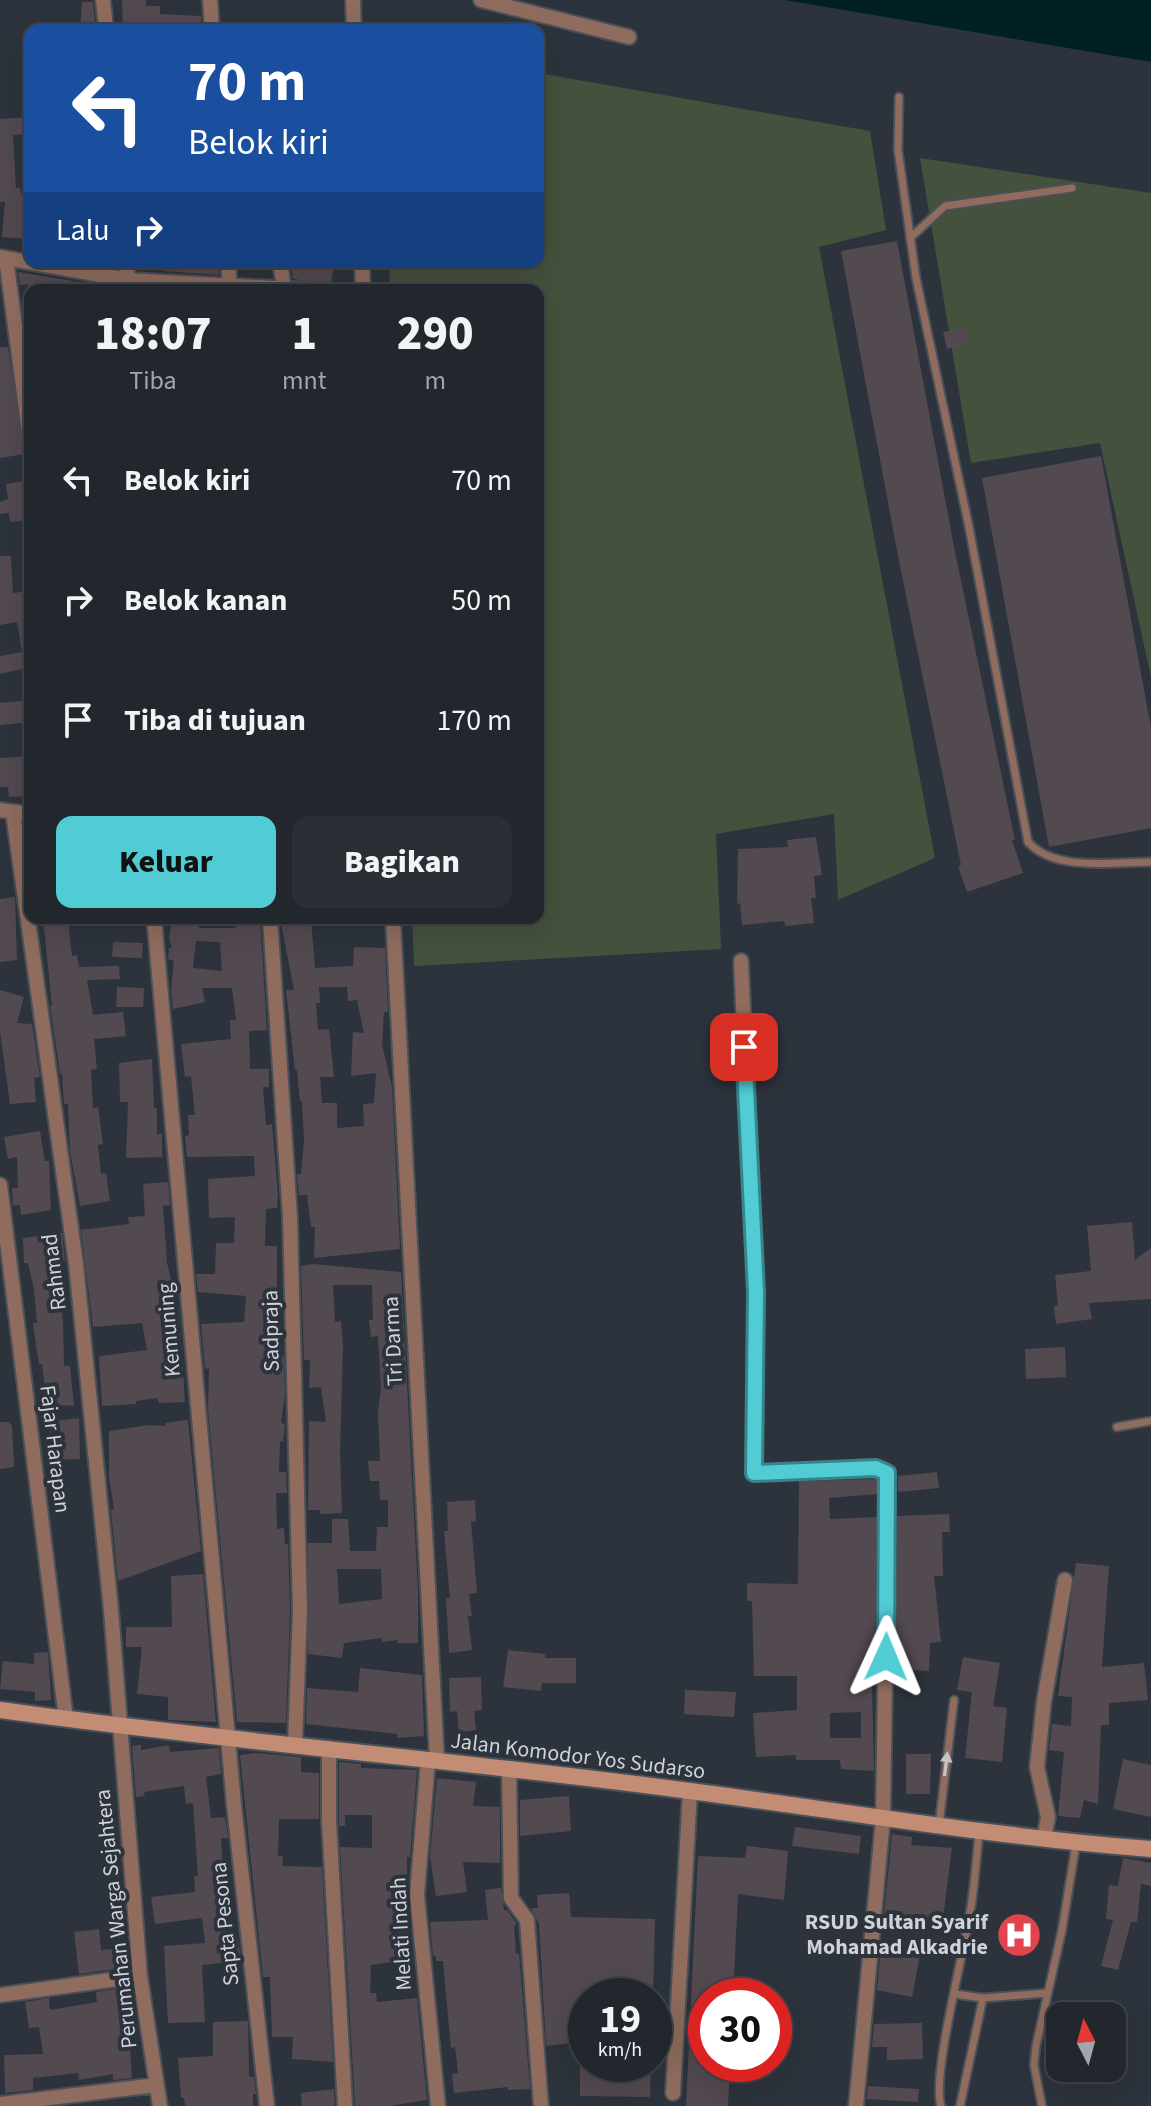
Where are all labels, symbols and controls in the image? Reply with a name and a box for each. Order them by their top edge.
text: 70 m [188,43,306,122]
icon: left [56,56,160,160]
text: Belok kiri [188,117,329,168]
icon: right [126,208,170,252]
text: Lalu [56,209,110,252]
text: 18:07 [94,300,212,368]
text: 1 [291,300,317,368]
text: 290 [397,300,474,368]
text: Tiba [129,362,177,399]
text: mnt [282,362,327,399]
text: m [424,362,446,399]
icon: left [56,458,100,502]
text: Belok kiri [124,459,250,502]
text: 70 m [451,459,512,502]
icon: right [56,578,100,622]
text: Belok kanan [124,579,287,622]
text: 50 m [451,579,512,622]
icon: arrive [56,698,100,742]
text: Tiba di tujuan [124,699,306,742]
text: 170 m [436,699,512,742]
button: Keluar [56,816,276,908]
button: Bagikan [292,816,512,908]
pin [710,1013,778,1081]
icon: arrive [722,1025,766,1069]
street label: Rahmad [33,1232,75,1312]
street label: Kemuning [149,1282,189,1378]
street label: Sadpraja [254,1290,288,1372]
street label: Tri Darma [375,1295,411,1387]
street label: Fajar Harapan [31,1383,79,1515]
position arrow [844,1615,928,1699]
street label: Jalan Komodor Yos Sudarso [449,1724,707,1788]
one-way arrow [940,1751,953,1776]
street label: Perumahan Warga Sejahtera [86,1788,146,2050]
street label: Sapta Pesona [203,1861,247,1987]
street label: Melati Indah [382,1876,420,1992]
place label: RSUD Sultan Syarif Mohamad Alkadrie [805,1906,989,1963]
hospital icon: RSUD Sultan Syarif Mohamad Alkadrie [995,1911,1043,1959]
speed limit sign: 30 [688,1978,792,2082]
text: 19 [599,1991,641,2048]
north arrow [1046,2002,1126,2082]
map controls [1046,2002,1126,2082]
text: km/h [598,2036,642,2064]

